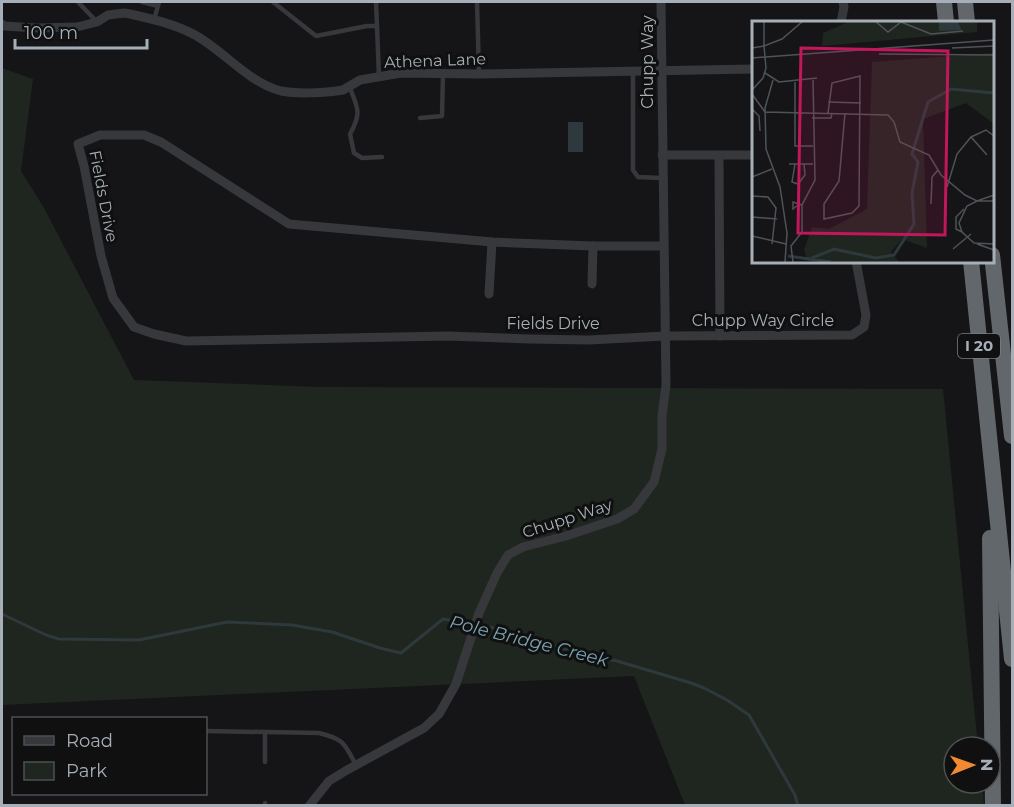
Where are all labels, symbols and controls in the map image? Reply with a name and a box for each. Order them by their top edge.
scale bar [15,12,147,50]
street label: Chupp Way [638,15,657,109]
inset map [752,21,993,262]
text: 100 m [24,22,78,44]
street label: Athena Lane [384,49,486,72]
street label: Fields Drive [85,149,122,244]
street label: Chupp Way Circle [692,311,834,330]
street label: Fields Drive [506,314,600,333]
road number: I 20 [958,334,1000,358]
street label: Chupp Way [520,495,615,542]
water label: Pole Bridge Creek [448,611,612,672]
legend [12,717,207,795]
text: Road [66,730,113,752]
north arrow [942,735,1002,795]
text: N [977,758,996,771]
text: Park [66,760,107,782]

